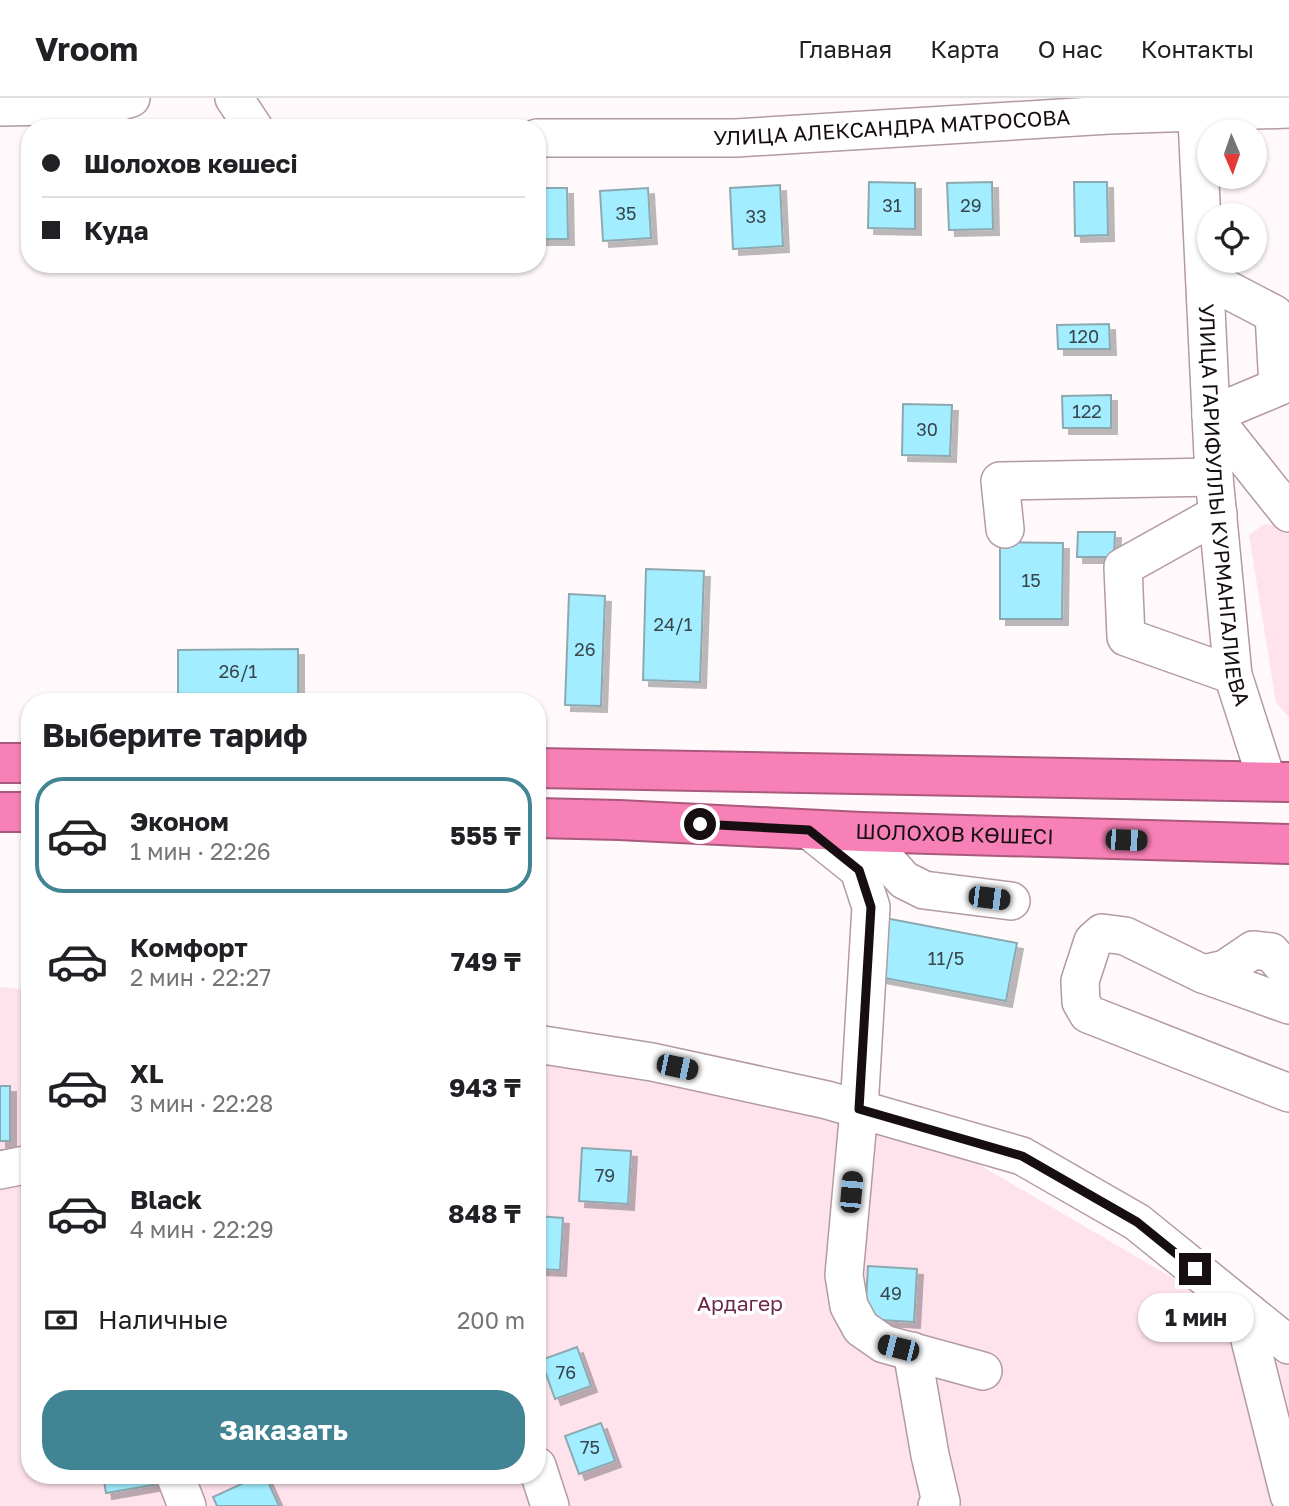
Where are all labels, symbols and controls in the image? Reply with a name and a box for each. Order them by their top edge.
text: Vroom [35,29,138,68]
text: Главная [798,34,892,63]
text: Карта [930,34,1000,63]
text: О нас [1038,34,1103,63]
text: Контакты [1141,34,1254,63]
street label: УЛИЦА АЛЕКСАНДРА МАТРОСОВА [713,103,1071,150]
north arrow [1197,119,1267,189]
map controls [1197,119,1267,273]
text: Шолохов көшесі [84,148,298,179]
house number: 31 [882,194,902,216]
house number: 29 [960,194,982,216]
house number: 35 [616,202,636,224]
button: locate [1197,203,1267,273]
house number: 33 [745,205,767,227]
text: Куда [84,215,149,246]
street label: УЛИЦА ГАРИФУЛЛЫ КУРМАНГАЛИЕВА [1194,303,1256,709]
house number: 120 [1069,325,1099,347]
house number: 122 [1072,400,1102,422]
house number: 30 [916,418,938,440]
house number: 15 [1021,569,1041,591]
house number: 24/1 [654,613,693,635]
house number: 26 [574,638,596,660]
house number: 26/1 [219,660,258,682]
text: Выберите тариф [42,716,308,754]
icon: car [46,804,109,867]
text: Эконом [130,806,229,837]
route start [684,808,716,840]
street label: ШОЛОХОВ КӨШЕСІ [855,818,1054,849]
text: 555 ₸ [450,820,521,851]
car [1105,829,1148,851]
text: 1 мин · 22:26 [130,837,271,865]
car [967,885,1012,911]
icon: car [46,930,109,993]
text: Комфорт [130,932,248,963]
text: 749 ₸ [451,946,521,977]
house number: 11/5 [928,947,964,969]
text: 2 мин · 22:27 [130,963,271,991]
car [655,1052,700,1082]
icon: car [46,1056,109,1119]
text: XL [130,1058,164,1089]
text: 943 ₸ [449,1072,521,1103]
text: 3 мин · 22:28 [130,1089,273,1117]
house number: 79 [595,1164,615,1186]
car [839,1170,864,1214]
icon: car [46,1182,109,1245]
text: Black [130,1184,202,1215]
text: 848 ₸ [448,1198,521,1229]
text: 4 мин · 22:29 [130,1215,274,1243]
route end [1179,1253,1211,1285]
house number: 49 [880,1282,902,1304]
park label: Ардагер [697,1290,783,1316]
callout: 1 мин [1137,1294,1253,1342]
icon: cash [42,1301,80,1339]
text: 1 мин [1165,1303,1227,1331]
text: Наличные [98,1304,228,1335]
text: 200 m [457,1306,525,1334]
car [876,1333,921,1363]
house number: 76 [556,1361,576,1383]
button: Заказать [42,1390,525,1470]
house number: 75 [580,1436,600,1458]

